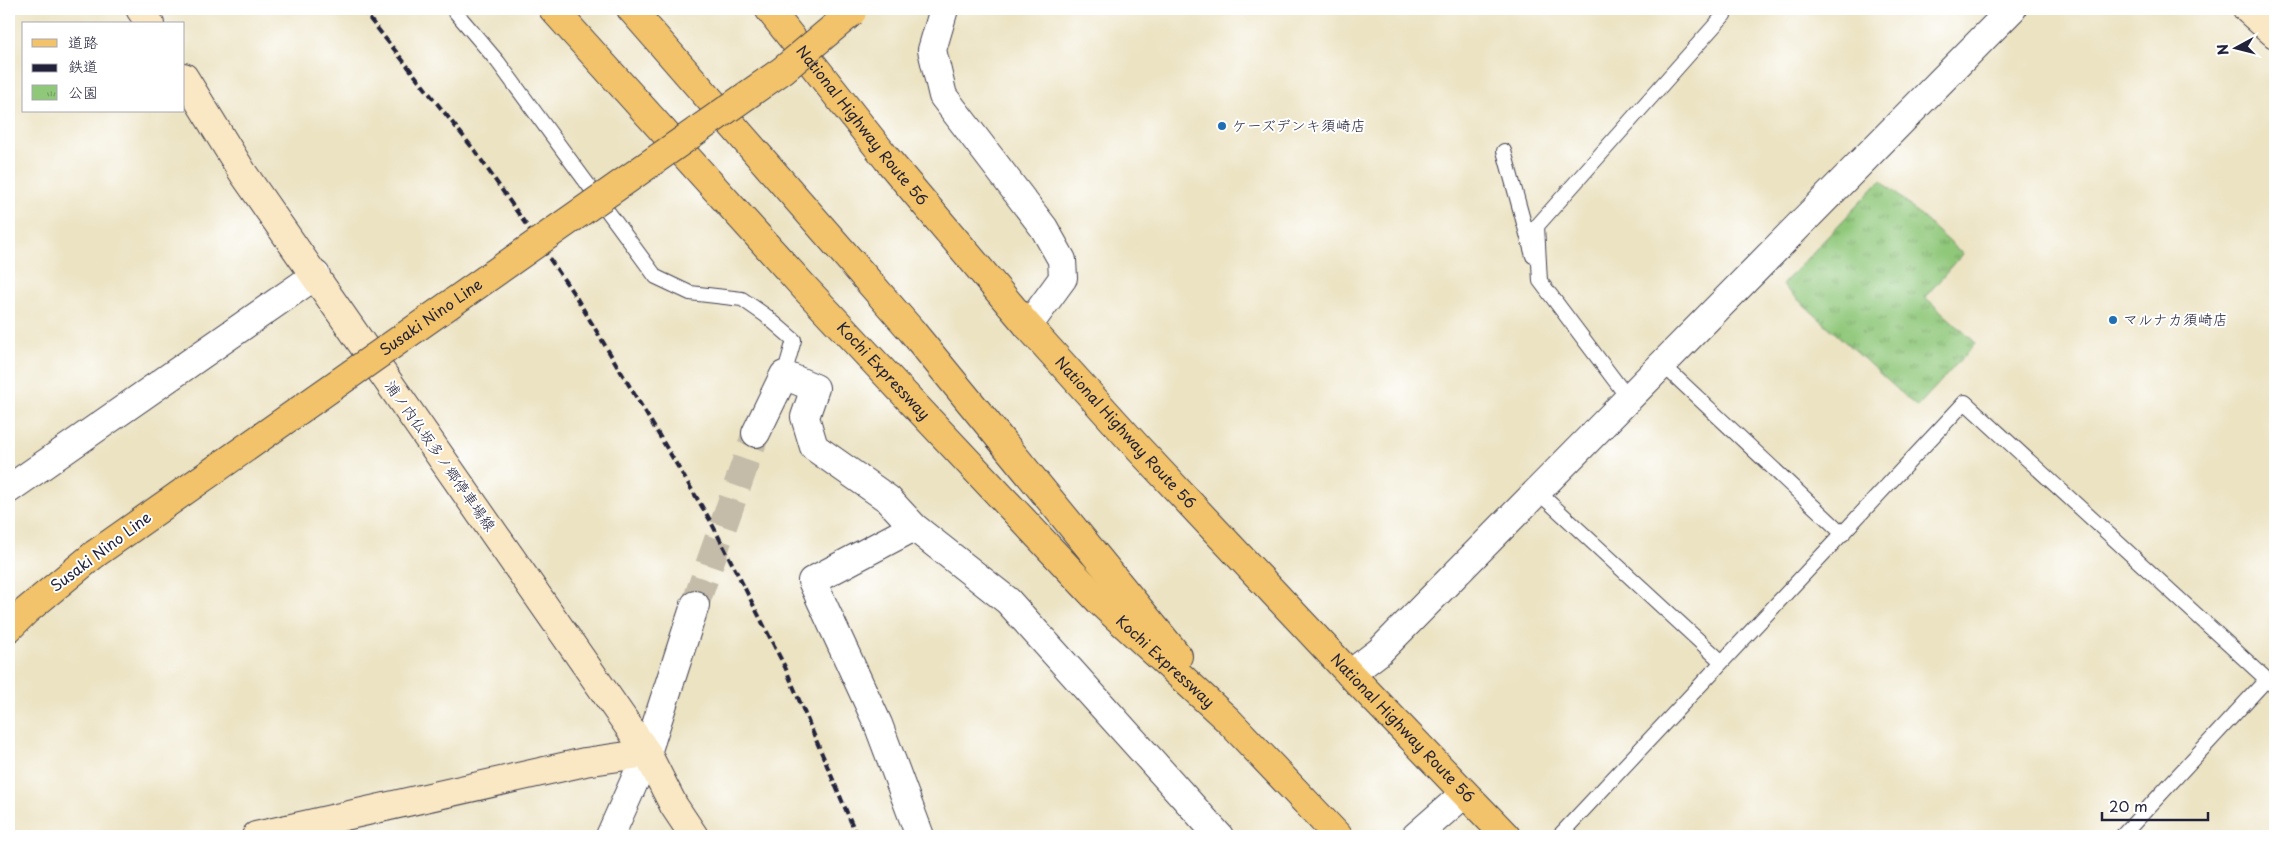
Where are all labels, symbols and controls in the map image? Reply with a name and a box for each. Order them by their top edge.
legend [22,22,185,112]
north arrow [2212,22,2262,72]
text: 道路 [68,30,98,53]
street label: National Highway Route 56 [792,40,934,210]
text: N [2212,43,2234,56]
text: 鉄道 [68,54,98,77]
text: 公園 [68,80,98,103]
place label: ケーズデンキ須崎店 [1232,113,1366,136]
marker: ケーズデンキ須崎店 [1216,120,1228,132]
street label: Susaki Nino Line [374,272,487,361]
place label: マルナカ須崎店 [2123,307,2228,330]
marker: マルナカ須崎店 [2107,314,2119,326]
street label: Kochi Expressway [832,316,936,424]
street label: National Highway Route 56 [1051,351,1202,513]
street label: 浦ノ内仏坂多ノ郷停車場線 [380,375,502,535]
street label: Susaki Nino Line [45,505,155,596]
street label: Kochi Expressway [1111,609,1220,712]
street label: National Highway Route 56 [1326,647,1481,807]
scale bar [2102,790,2208,822]
text: 20 m [2109,794,2148,817]

